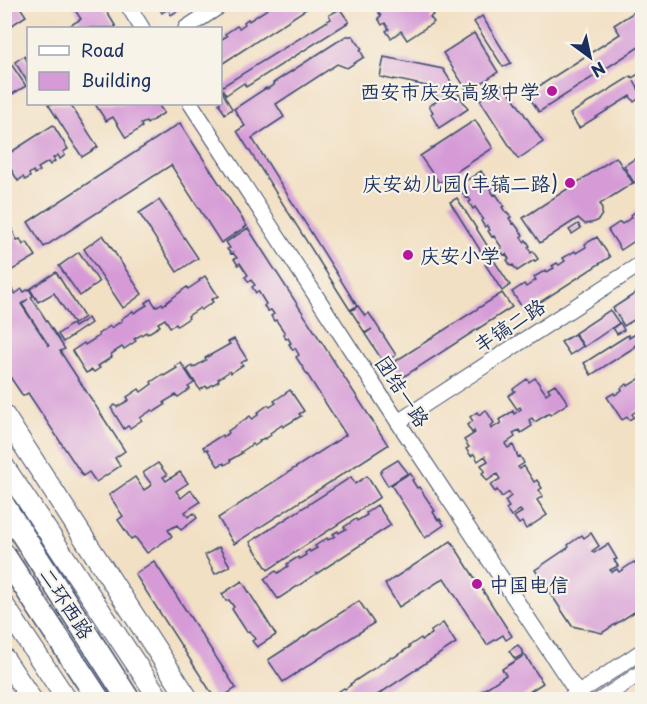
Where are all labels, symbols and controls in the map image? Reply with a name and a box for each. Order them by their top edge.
legend [27,27,222,105]
north arrow [560,27,620,87]
text: Road [81,36,125,63]
text: N [587,57,611,84]
text: Building [81,66,151,93]
place label: 西安市庆安高级中学 [360,76,540,106]
marker: 西安市庆安高级中学 [545,84,559,98]
place label: 庆安幼儿园(丰镐二路) [362,168,558,198]
marker: 庆安幼儿园(丰镐二路) [563,176,577,190]
place label: 庆安小学 [420,240,500,270]
marker: 庆安小学 [401,248,415,262]
street label: 丰镐二路 [467,290,552,359]
street label: 团结一路 [369,349,438,434]
street label: 二环西路 [33,561,102,646]
place label: 中国电信 [489,569,569,599]
marker: 中国电信 [470,577,484,591]

